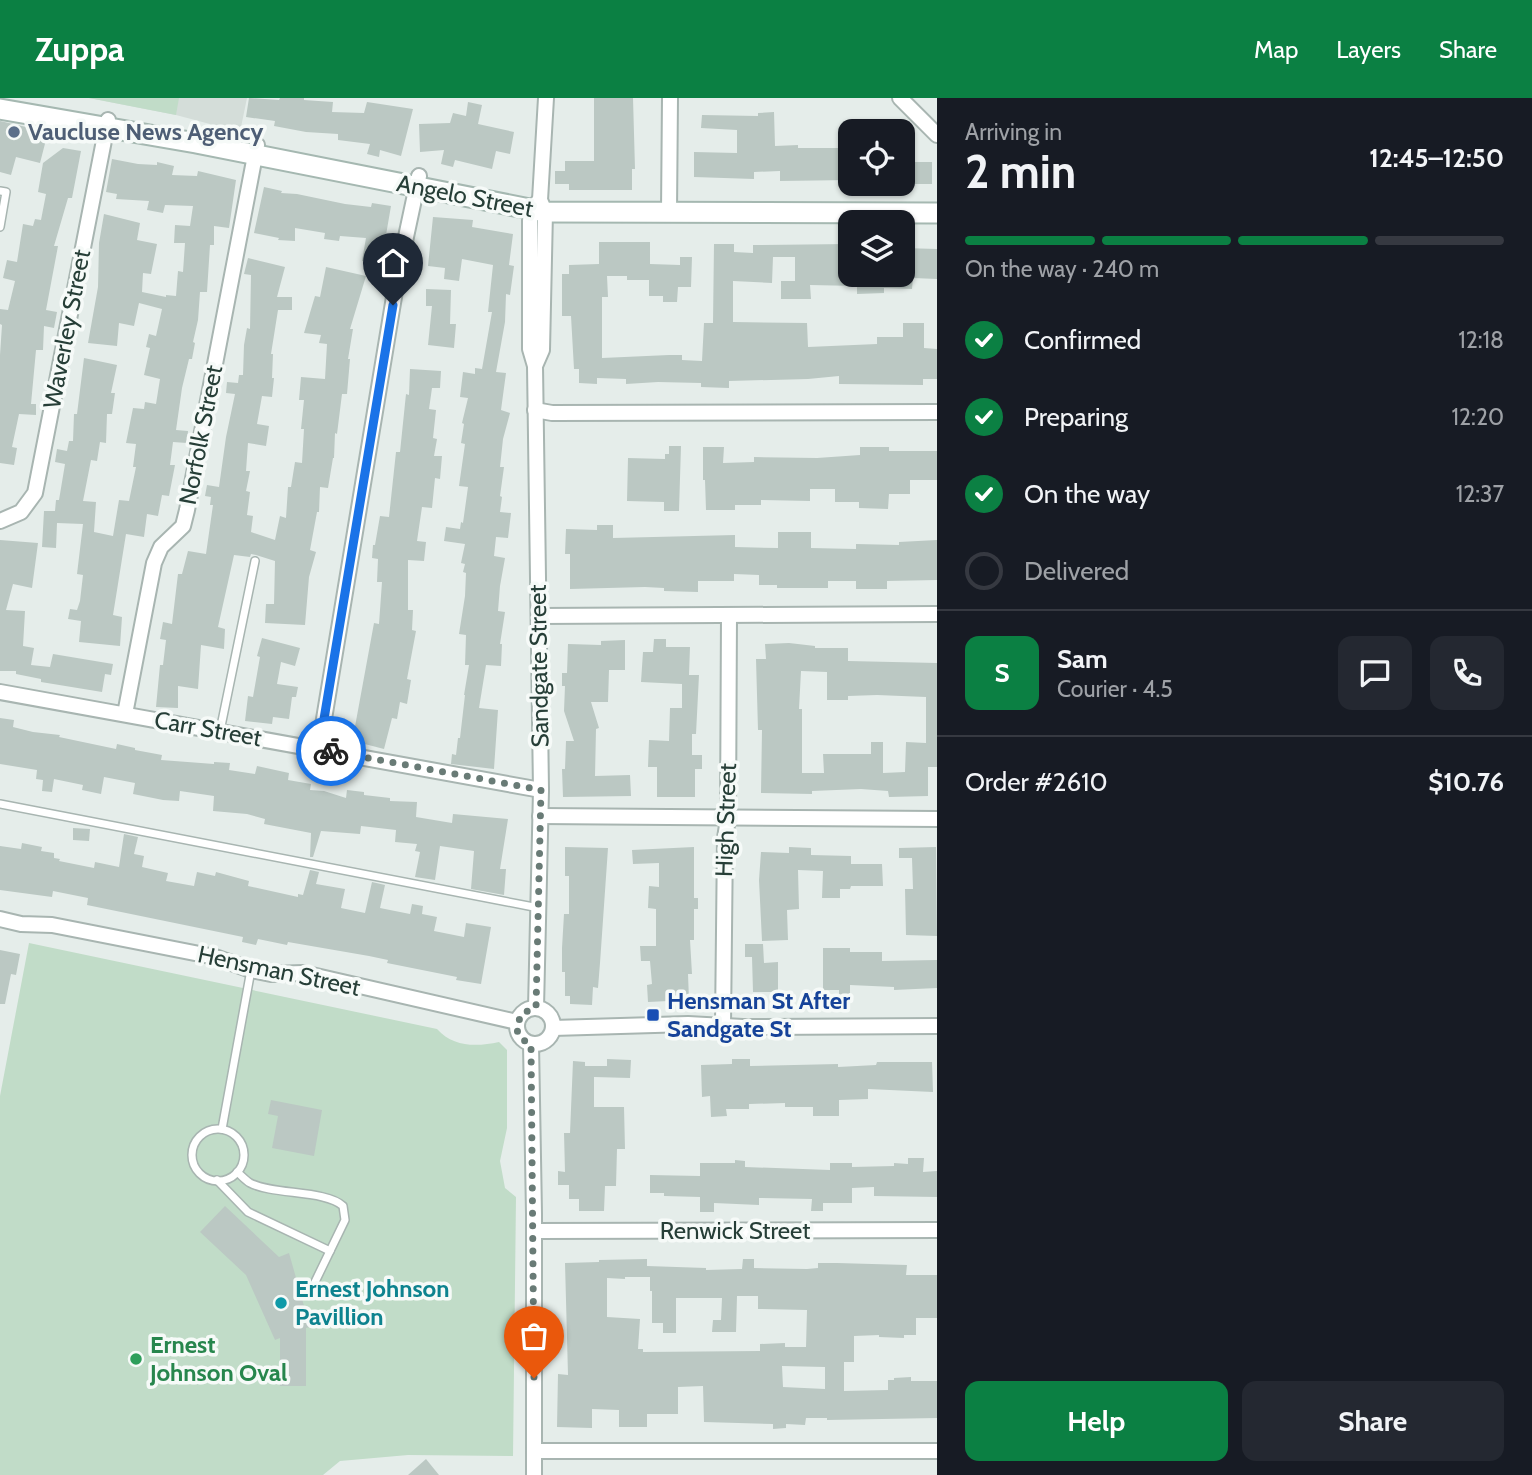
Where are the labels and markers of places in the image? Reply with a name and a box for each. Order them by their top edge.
place label: Vaucluse News Agency [28,117,263,146]
marker: Vaucluse News Agency [6,124,22,140]
pin [363,233,423,305]
place label: Hensman St After Sandgate St [667,986,850,1043]
marker: Hensman St After Sandgate St [645,1007,661,1023]
place label: Ernest Johnson Pavillion [295,1274,450,1331]
marker: Ernest Johnson Pavillion [273,1295,289,1311]
pin [504,1306,564,1378]
place label: Ernest Johnson Oval [149,1330,287,1387]
marker: Ernest Johnson Oval [128,1351,144,1367]

